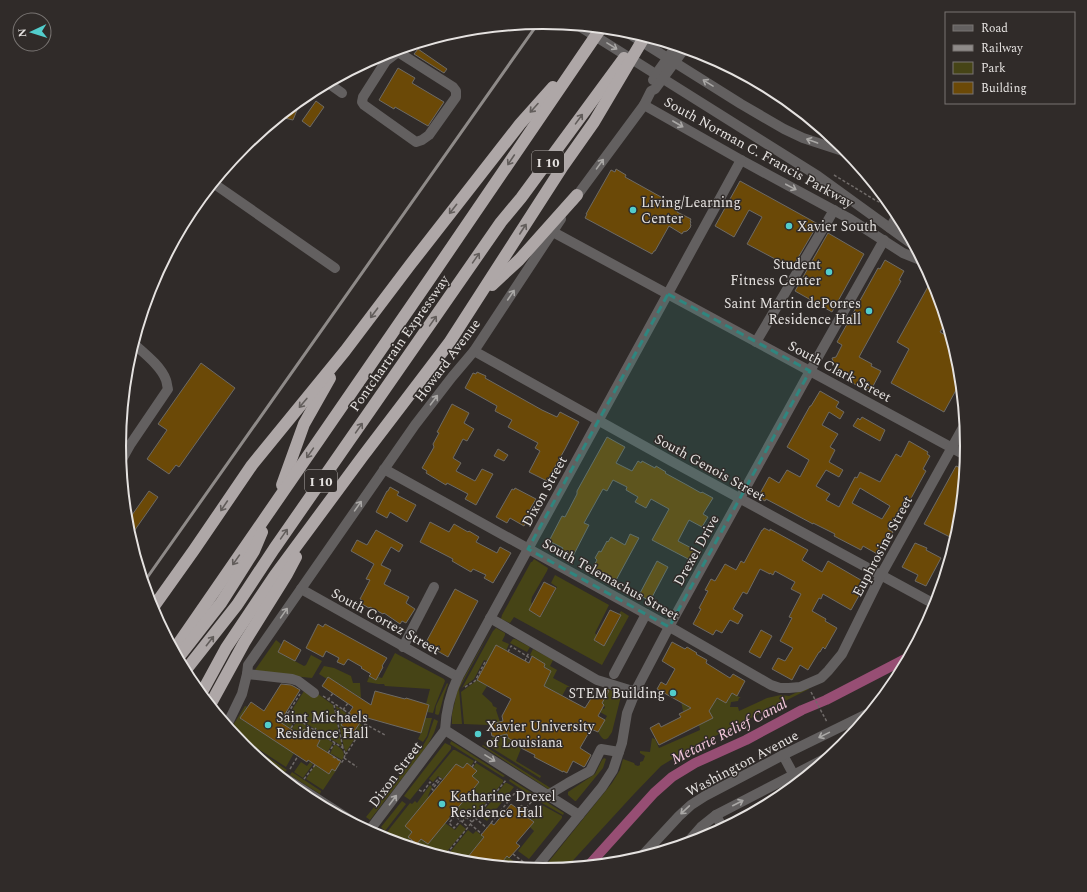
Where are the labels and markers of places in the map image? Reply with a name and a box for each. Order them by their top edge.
place label: Living/Learning Center [641,192,741,229]
marker: Living/Learning Center [628,205,638,215]
place label: Xavier South [797,216,877,237]
marker: Xavier South [784,221,794,231]
place label: Student Fitness Center [730,254,821,291]
marker: Student Fitness Center [824,267,834,277]
place label: Saint Martin dePorres Residence Hall [724,293,861,330]
marker: Saint Martin dePorres Residence Hall [864,306,874,316]
place label: STEM Building [569,683,665,704]
marker: STEM Building [668,688,678,698]
place label: Saint Michaels Residence Hall [276,707,369,744]
place label: Xavier University of Louisiana [486,716,596,753]
marker: Saint Michaels Residence Hall [263,720,273,730]
marker: Xavier University of Louisiana [473,729,483,739]
place label: Katharine Drexel Residence Hall [450,786,556,823]
marker: Katharine Drexel Residence Hall [437,799,447,809]

